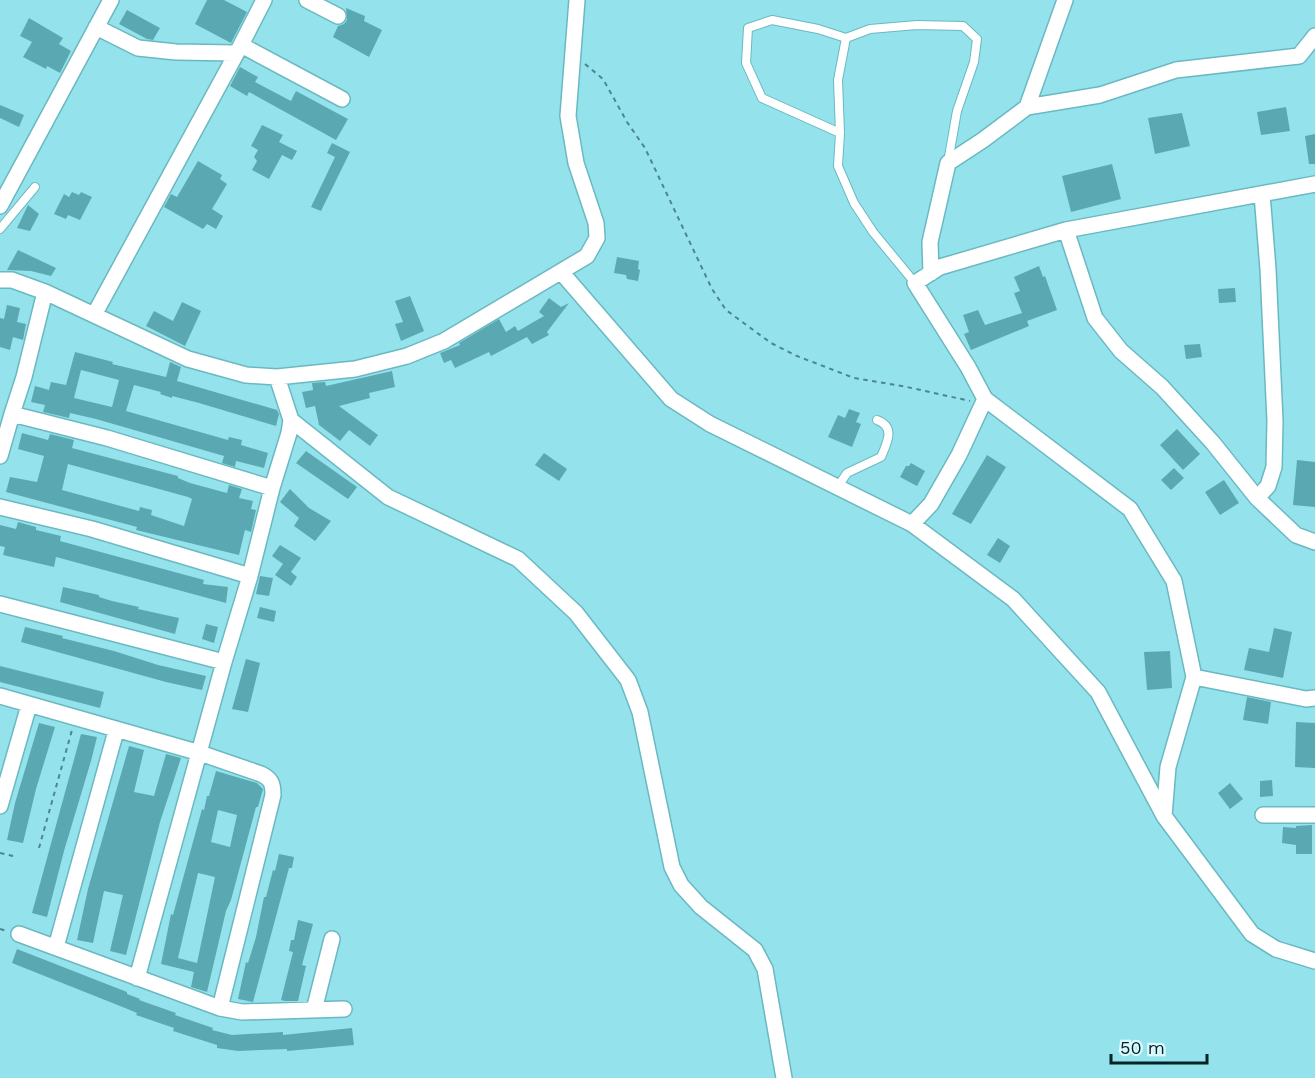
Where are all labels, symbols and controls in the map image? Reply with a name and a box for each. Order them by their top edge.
scale bar [1111,1027,1207,1065]
text: 50 m [1120,1037,1165,1058]

